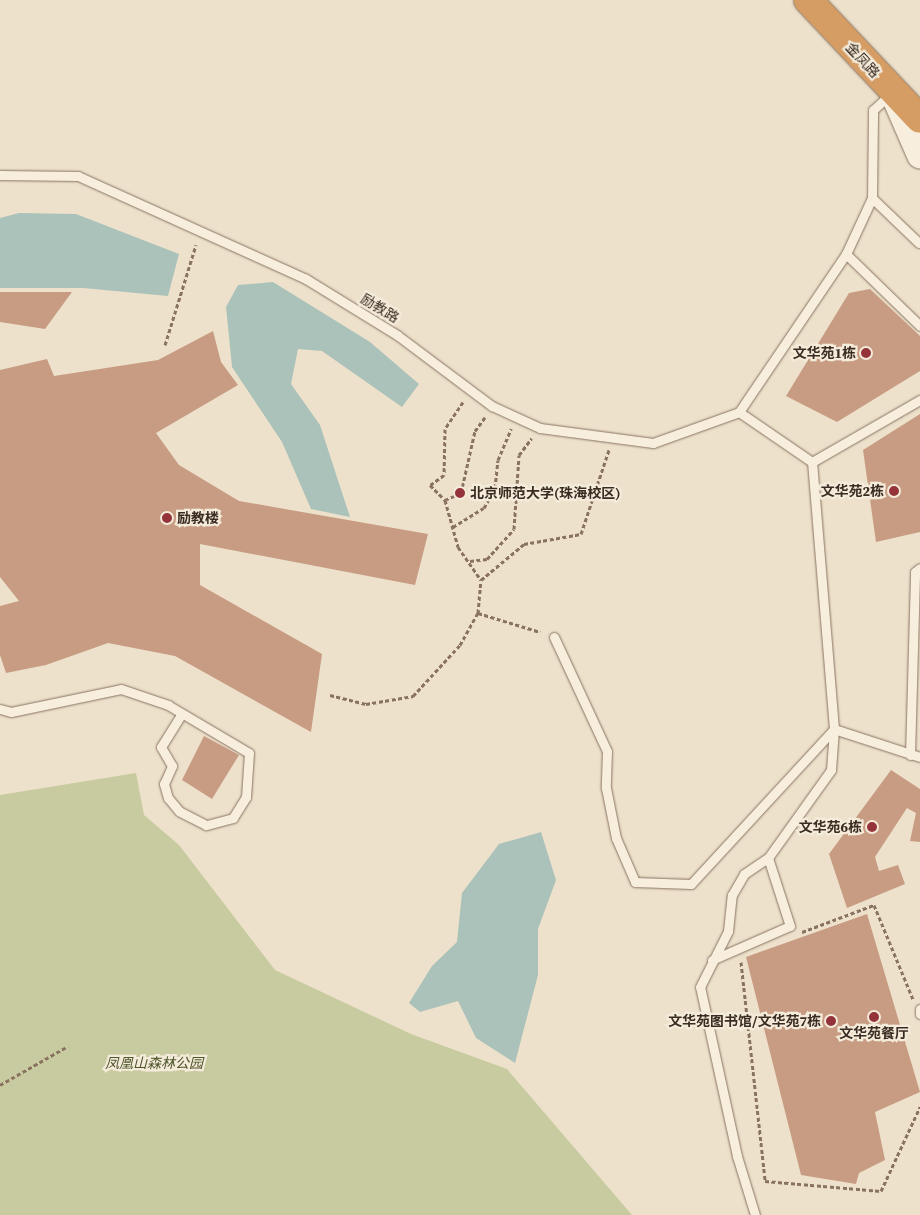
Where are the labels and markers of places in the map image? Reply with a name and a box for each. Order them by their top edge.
place label: 文华苑1栋 [792,345,856,361]
marker: 文华苑1栋 [860,347,872,359]
place label: 文华苑2栋 [820,483,884,499]
place label: 北京师范大学(珠海校区) [470,485,621,501]
marker: 文华苑2栋 [888,485,900,497]
marker: 北京师范大学(珠海校区) [454,487,466,499]
place label: 励教楼 [177,510,219,526]
marker: 励教楼 [161,512,173,524]
place label: 文华苑6栋 [798,819,862,835]
marker: 文华苑6栋 [866,821,878,833]
marker: 文华苑餐厅 [868,1011,880,1023]
place label: 文华苑图书馆/文华苑7栋 [668,1013,821,1029]
marker: 文华苑图书馆/文华苑7栋 [825,1015,837,1027]
place label: 文华苑餐厅 [839,1025,909,1041]

